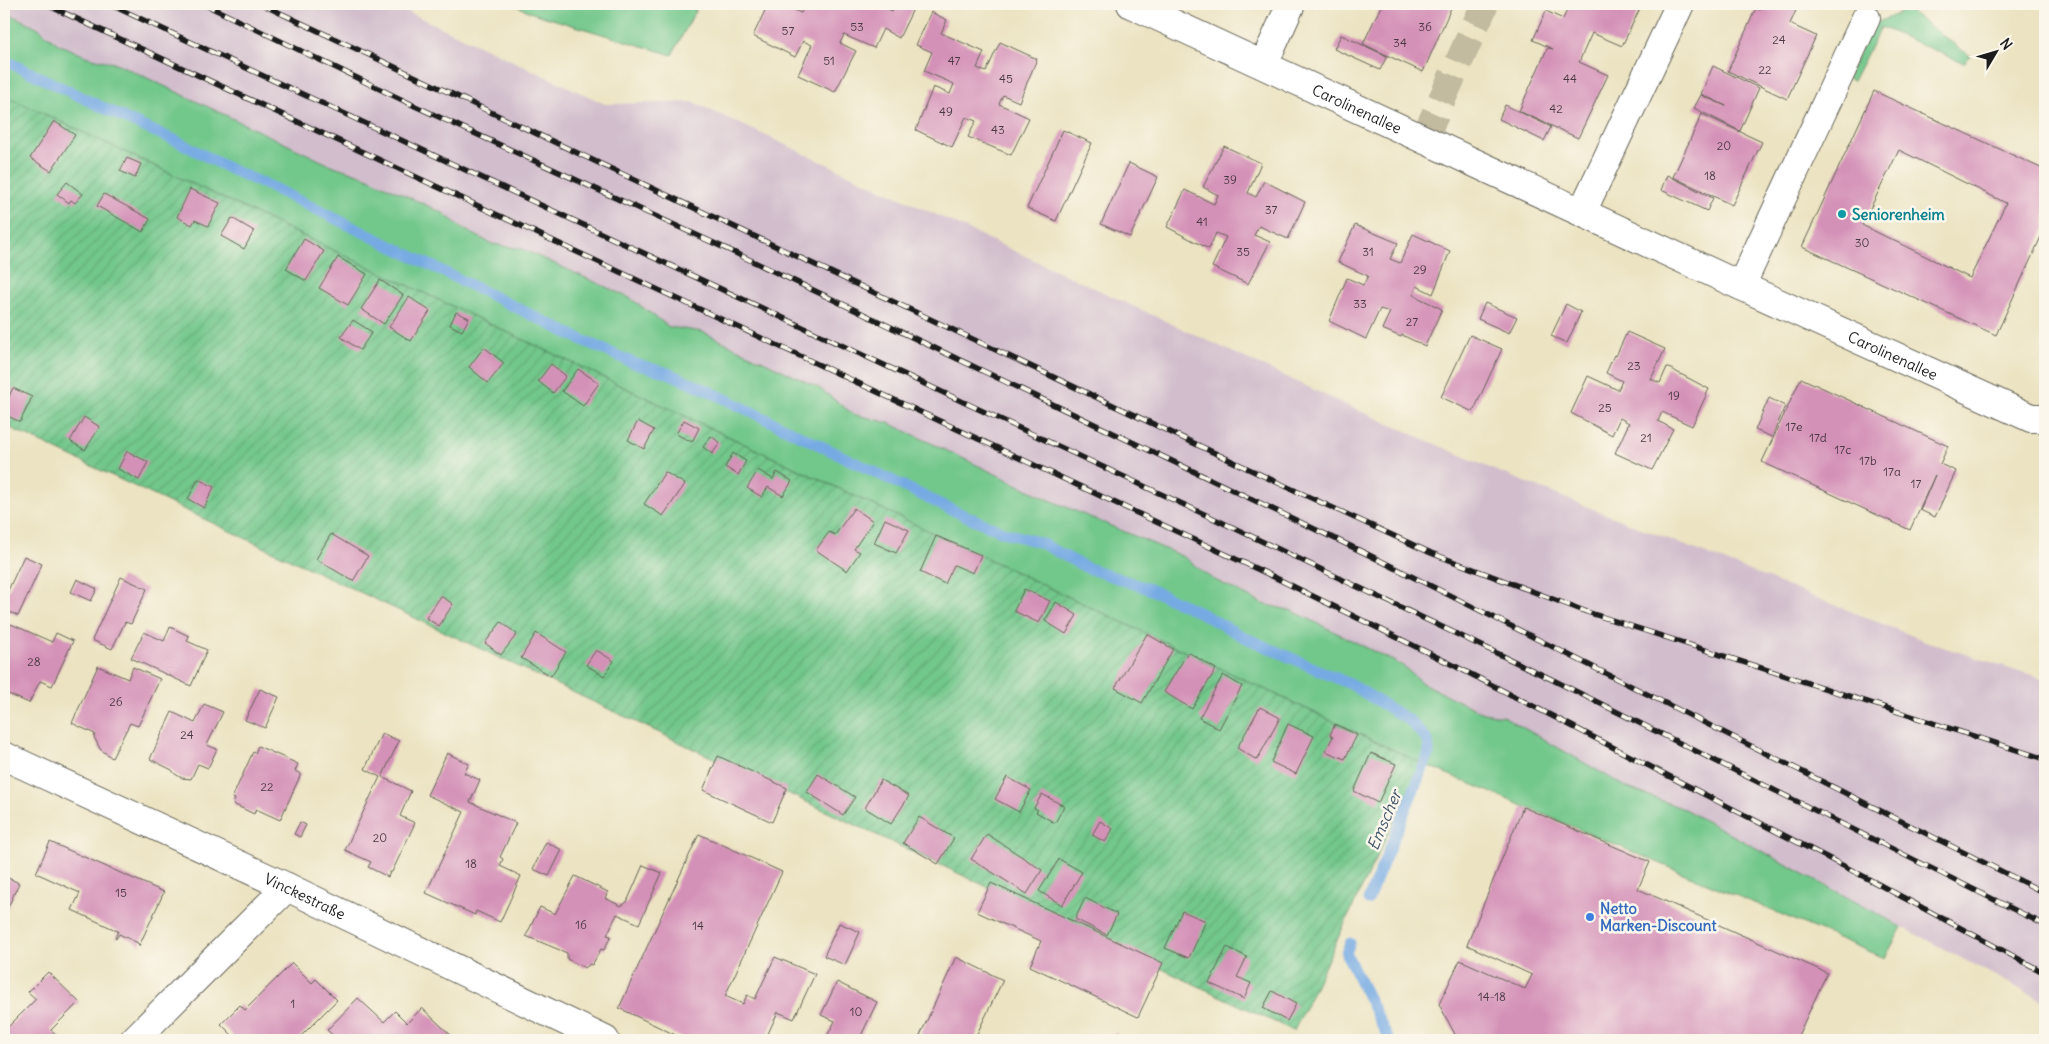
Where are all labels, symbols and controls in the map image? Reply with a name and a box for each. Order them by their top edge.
house number: 53 [850,19,864,34]
house number: 36 [1418,19,1432,34]
house number: 57 [782,23,795,38]
north arrow [1972,28,2022,78]
house number: 24 [1772,32,1786,47]
house number: 34 [1393,35,1407,50]
text: N [1996,35,2016,53]
house number: 51 [823,53,835,68]
house number: 47 [948,53,960,68]
house number: 22 [1758,62,1772,77]
house number: 45 [999,71,1013,86]
house number: 44 [1563,71,1577,86]
street label: Carolinenallee [1309,80,1405,137]
house number: 42 [1549,101,1563,116]
house number: 49 [939,104,953,119]
house number: 43 [991,122,1005,137]
house number: 20 [1717,138,1731,153]
house number: 18 [1704,168,1716,183]
house number: 39 [1223,172,1237,187]
house number: 37 [1265,202,1277,217]
place label: Seniorenheim [1852,205,1945,224]
marker: Seniorenheim [1836,208,1848,220]
house number: 41 [1196,214,1208,229]
house number: 30 [1855,235,1869,250]
house number: 35 [1236,244,1250,259]
house number: 31 [1362,244,1374,259]
house number: 29 [1413,262,1427,277]
house number: 33 [1353,296,1367,311]
house number: 27 [1406,314,1418,329]
street label: Carolinenallee [1845,327,1941,384]
house number: 23 [1627,358,1641,373]
house number: 19 [1668,388,1680,403]
house number: 25 [1598,400,1612,415]
house number: 17e [1786,419,1802,434]
house number: 21 [1640,430,1652,445]
house number: 17d [1809,430,1827,445]
house number: 17c [1835,442,1851,457]
house number: 17b [1859,453,1877,468]
house number: 17a [1883,464,1901,479]
house number: 17 [1911,476,1921,491]
house number: 28 [27,654,41,669]
house number: 26 [109,694,123,709]
house number: 24 [180,727,194,742]
house number: 22 [260,779,274,794]
water label: Emscher [1362,785,1407,853]
house number: 20 [373,830,387,845]
house number: 18 [465,856,477,871]
street label: Vinckestraße [262,868,349,923]
house number: 15 [115,885,127,900]
place label: Netto Marken-Discount [1600,899,1717,935]
marker: Netto Marken-Discount [1584,911,1596,923]
house number: 16 [575,917,587,932]
house number: 14 [692,918,704,933]
house number: 14-18 [1478,989,1506,1004]
house number: 1 [291,996,295,1011]
house number: 10 [850,1004,862,1019]

